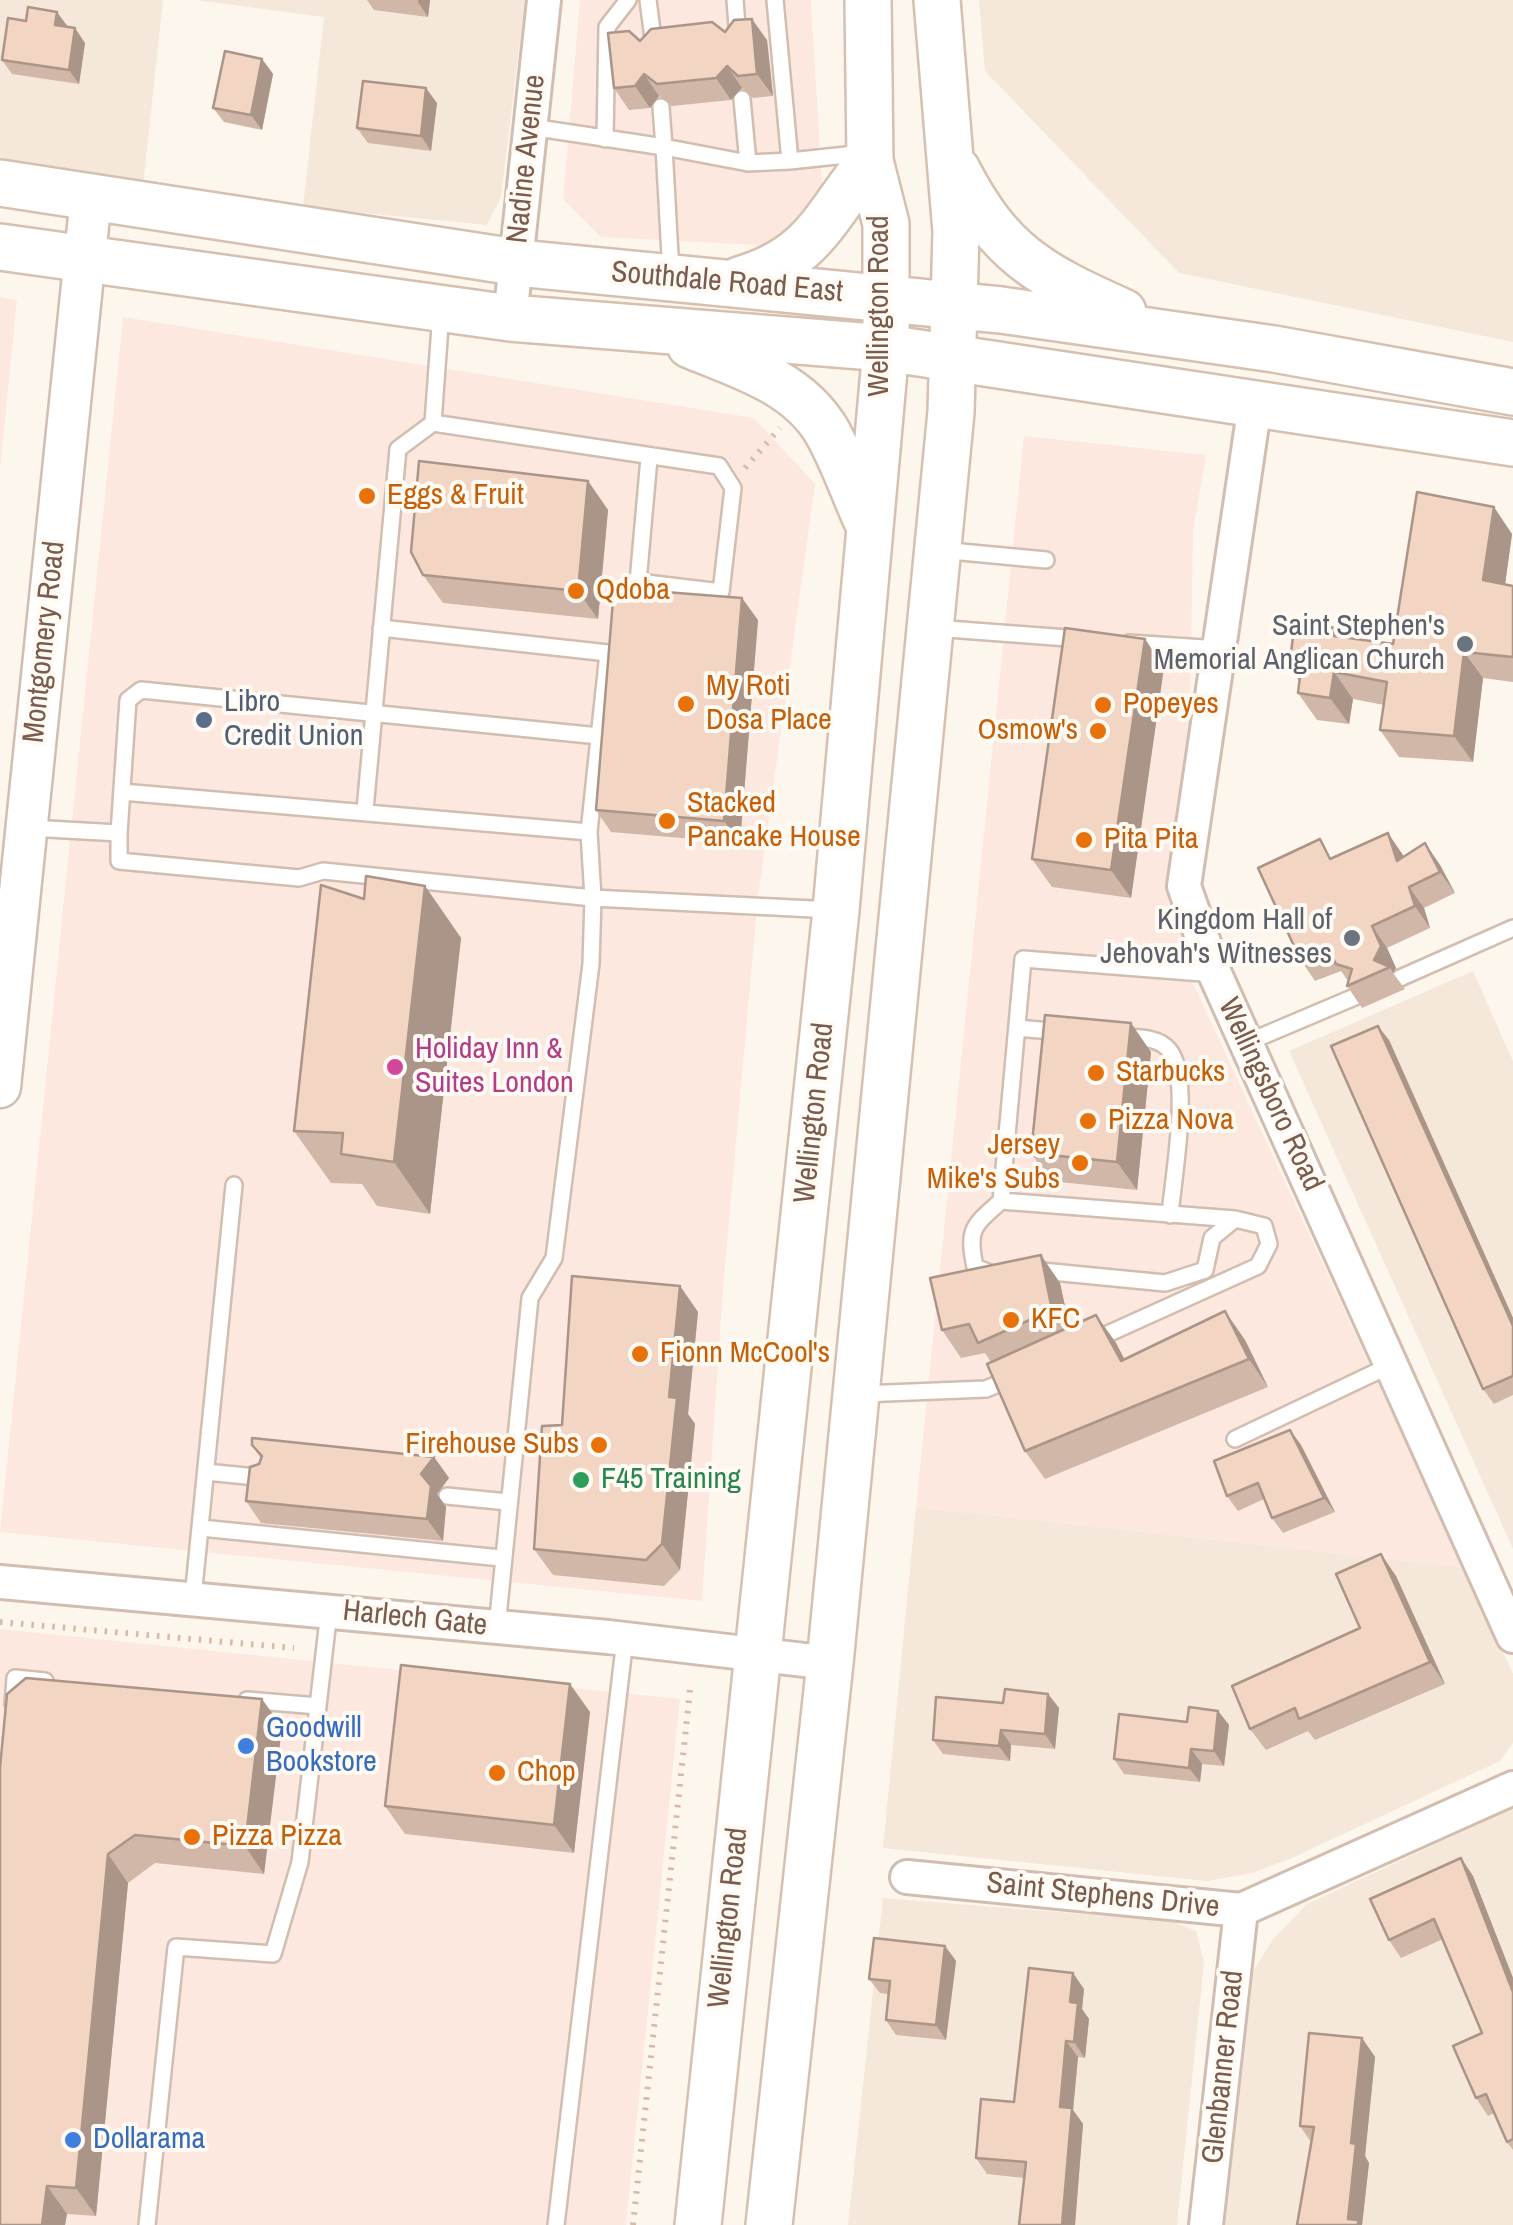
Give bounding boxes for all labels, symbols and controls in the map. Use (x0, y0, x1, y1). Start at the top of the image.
street label: Nadine Avenue (500, 73, 554, 245)
street label: Wellington Road (862, 215, 898, 397)
street label: Southdale Road East (610, 255, 844, 311)
place label: Eggs & Fruit (387, 478, 524, 514)
marker: Eggs & Fruit (356, 485, 378, 507)
street label: Montgomery Road (17, 539, 73, 745)
place label: Qdoba (596, 573, 670, 609)
marker: Qdoba (565, 580, 587, 602)
place label: Saint Stephen's Memorial Anglican Church (1154, 609, 1445, 680)
marker: Saint Stephen's Memorial Anglican Church (1454, 633, 1476, 655)
place label: My Roti Dosa Place (706, 669, 832, 740)
place label: Libro Credit Union (224, 685, 363, 756)
place label: Popeyes (1123, 687, 1219, 723)
marker: My Roti Dosa Place (675, 693, 697, 715)
marker: Popeyes (1092, 694, 1114, 716)
marker: Libro Credit Union (193, 709, 215, 731)
place label: Osmow's (978, 713, 1078, 749)
marker: Osmow's (1087, 720, 1109, 742)
place label: Stacked Pancake House (687, 786, 861, 856)
marker: Stacked Pancake House (656, 810, 678, 832)
place label: Pita Pita (1104, 822, 1198, 858)
marker: Pita Pita (1073, 829, 1095, 851)
place label: Kingdom Hall of Jehovah's Witnesses (1100, 903, 1332, 974)
marker: Kingdom Hall of Jehovah's Witnesses (1341, 927, 1363, 949)
street label: Wellingsboro Road (1210, 993, 1330, 1197)
street label: Wellington Road (788, 1021, 842, 1205)
place label: Holiday Inn & Suites London (415, 1032, 574, 1102)
place label: Starbucks (1116, 1055, 1225, 1091)
marker: Holiday Inn & Suites London (384, 1056, 406, 1078)
marker: Starbucks (1085, 1062, 1107, 1084)
place label: Pizza Nova (1108, 1103, 1234, 1139)
marker: Pizza Nova (1077, 1110, 1099, 1132)
place label: Jersey Mike's Subs (927, 1128, 1060, 1198)
marker: Jersey Mike's Subs (1069, 1152, 1091, 1174)
place label: KFC (1031, 1302, 1080, 1338)
marker: KFC (1000, 1309, 1022, 1331)
place label: Fionn McCool's (660, 1336, 830, 1372)
marker: Fionn McCool's (629, 1343, 651, 1365)
place label: Firehouse Subs (405, 1427, 579, 1463)
marker: Firehouse Subs (588, 1434, 610, 1456)
place label: F45 Training (601, 1462, 741, 1498)
marker: F45 Training (570, 1469, 592, 1491)
street label: Harlech Gate (341, 1594, 489, 1644)
place label: Goodwill Bookstore (266, 1711, 377, 1782)
marker: Goodwill Bookstore (235, 1735, 257, 1757)
place label: Chop (517, 1755, 576, 1791)
marker: Chop (486, 1762, 508, 1784)
place label: Pizza Pizza (212, 1819, 342, 1855)
marker: Pizza Pizza (181, 1826, 203, 1848)
street label: Wellington Road (702, 1826, 756, 2010)
street label: Saint Stephens Drive (985, 1866, 1221, 1926)
street label: Glenbanner Road (1196, 1969, 1252, 2165)
place label: Dollarama (93, 2122, 205, 2158)
marker: Dollarama (62, 2129, 84, 2151)

